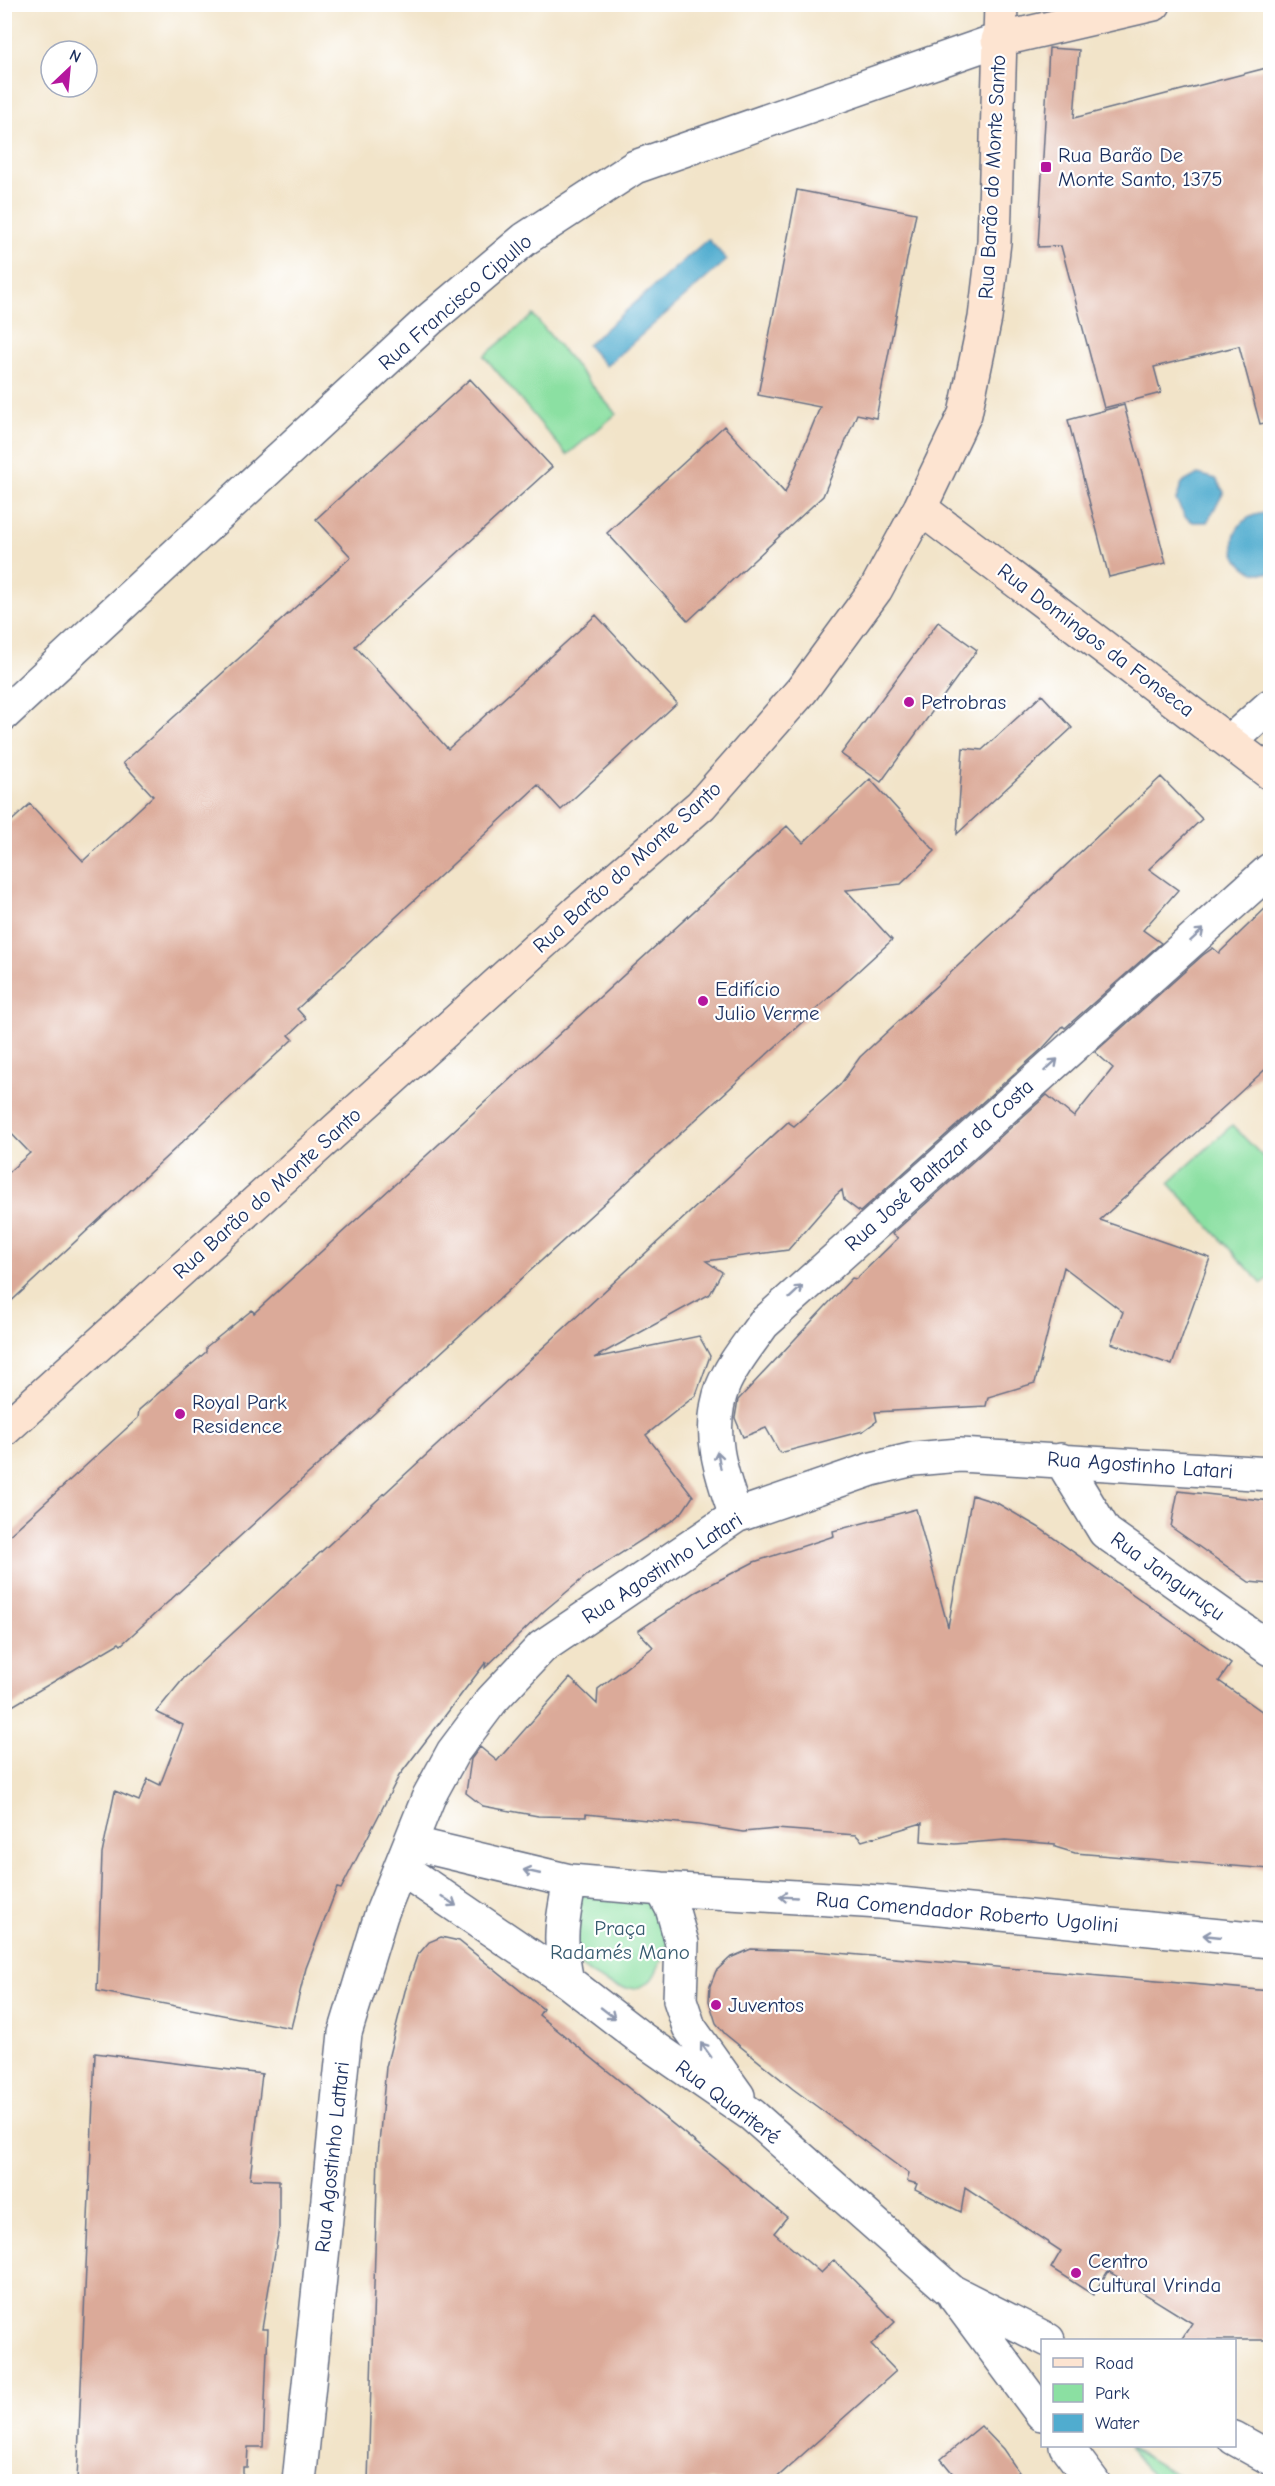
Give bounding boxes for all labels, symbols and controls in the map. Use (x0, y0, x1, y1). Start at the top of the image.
north arrow (39, 39, 99, 99)
text: N (67, 46, 84, 67)
street label: Rua Barão do Monte Santo (974, 54, 1010, 300)
place label: Rua Barão De Monte Santo, 1375 (1058, 143, 1223, 191)
marker: Rua Barão De Monte Santo, 1375 (1039, 160, 1053, 174)
street label: Rua Francisco Cipullo (373, 229, 537, 375)
street label: Rua Domingos da Fonseca (993, 558, 1199, 722)
place label: Petrobras (921, 690, 1006, 714)
marker: Petrobras (902, 695, 916, 709)
street label: Rua Barão do Monte Santo (528, 776, 726, 958)
one-way arrow (1189, 928, 1204, 942)
place label: Edifício Julio Verme (715, 977, 820, 1025)
marker: Edifício Julio Verme (696, 994, 710, 1008)
one-way arrow (1044, 1058, 1059, 1072)
street label: Rua José Baltazar da Costa (840, 1074, 1038, 1256)
street label: Rua Barão do Monte Santo (168, 1102, 366, 1284)
one-way arrow (788, 1286, 803, 1300)
place label: Royal Park Residence (192, 1390, 287, 1438)
marker: Royal Park Residence (173, 1407, 187, 1421)
street label: Rua Agostinho Latari (1046, 1447, 1234, 1483)
one-way arrow (713, 1451, 724, 1470)
street label: Rua Agostinho Latari (577, 1507, 747, 1629)
street label: Rua Janguruçu (1106, 1527, 1230, 1625)
one-way arrow (523, 1865, 542, 1877)
street label: Rua Comendador Roberto Ugolini (815, 1887, 1119, 1937)
one-way arrow (779, 1891, 799, 1902)
one-way arrow (440, 1895, 457, 1907)
park label: Praça Radamés Mano (550, 1916, 690, 1964)
one-way arrow (1203, 1930, 1223, 1941)
place label: Juventos (728, 1993, 804, 2017)
marker: Juventos (709, 1998, 723, 2012)
one-way arrow (600, 2006, 616, 2019)
one-way arrow (699, 2043, 712, 2059)
street label: Rua Quariteré (671, 2055, 785, 2149)
street label: Rua Agostinho Lattari (310, 2060, 354, 2254)
place label: Centro Cultural Vrinda (1088, 2249, 1221, 2297)
marker: Centro Cultural Vrinda (1069, 2266, 1083, 2280)
legend (1041, 2339, 1236, 2447)
text: Road (1095, 2353, 1134, 2374)
text: Park (1095, 2383, 1130, 2404)
text: Water (1095, 2413, 1140, 2434)

